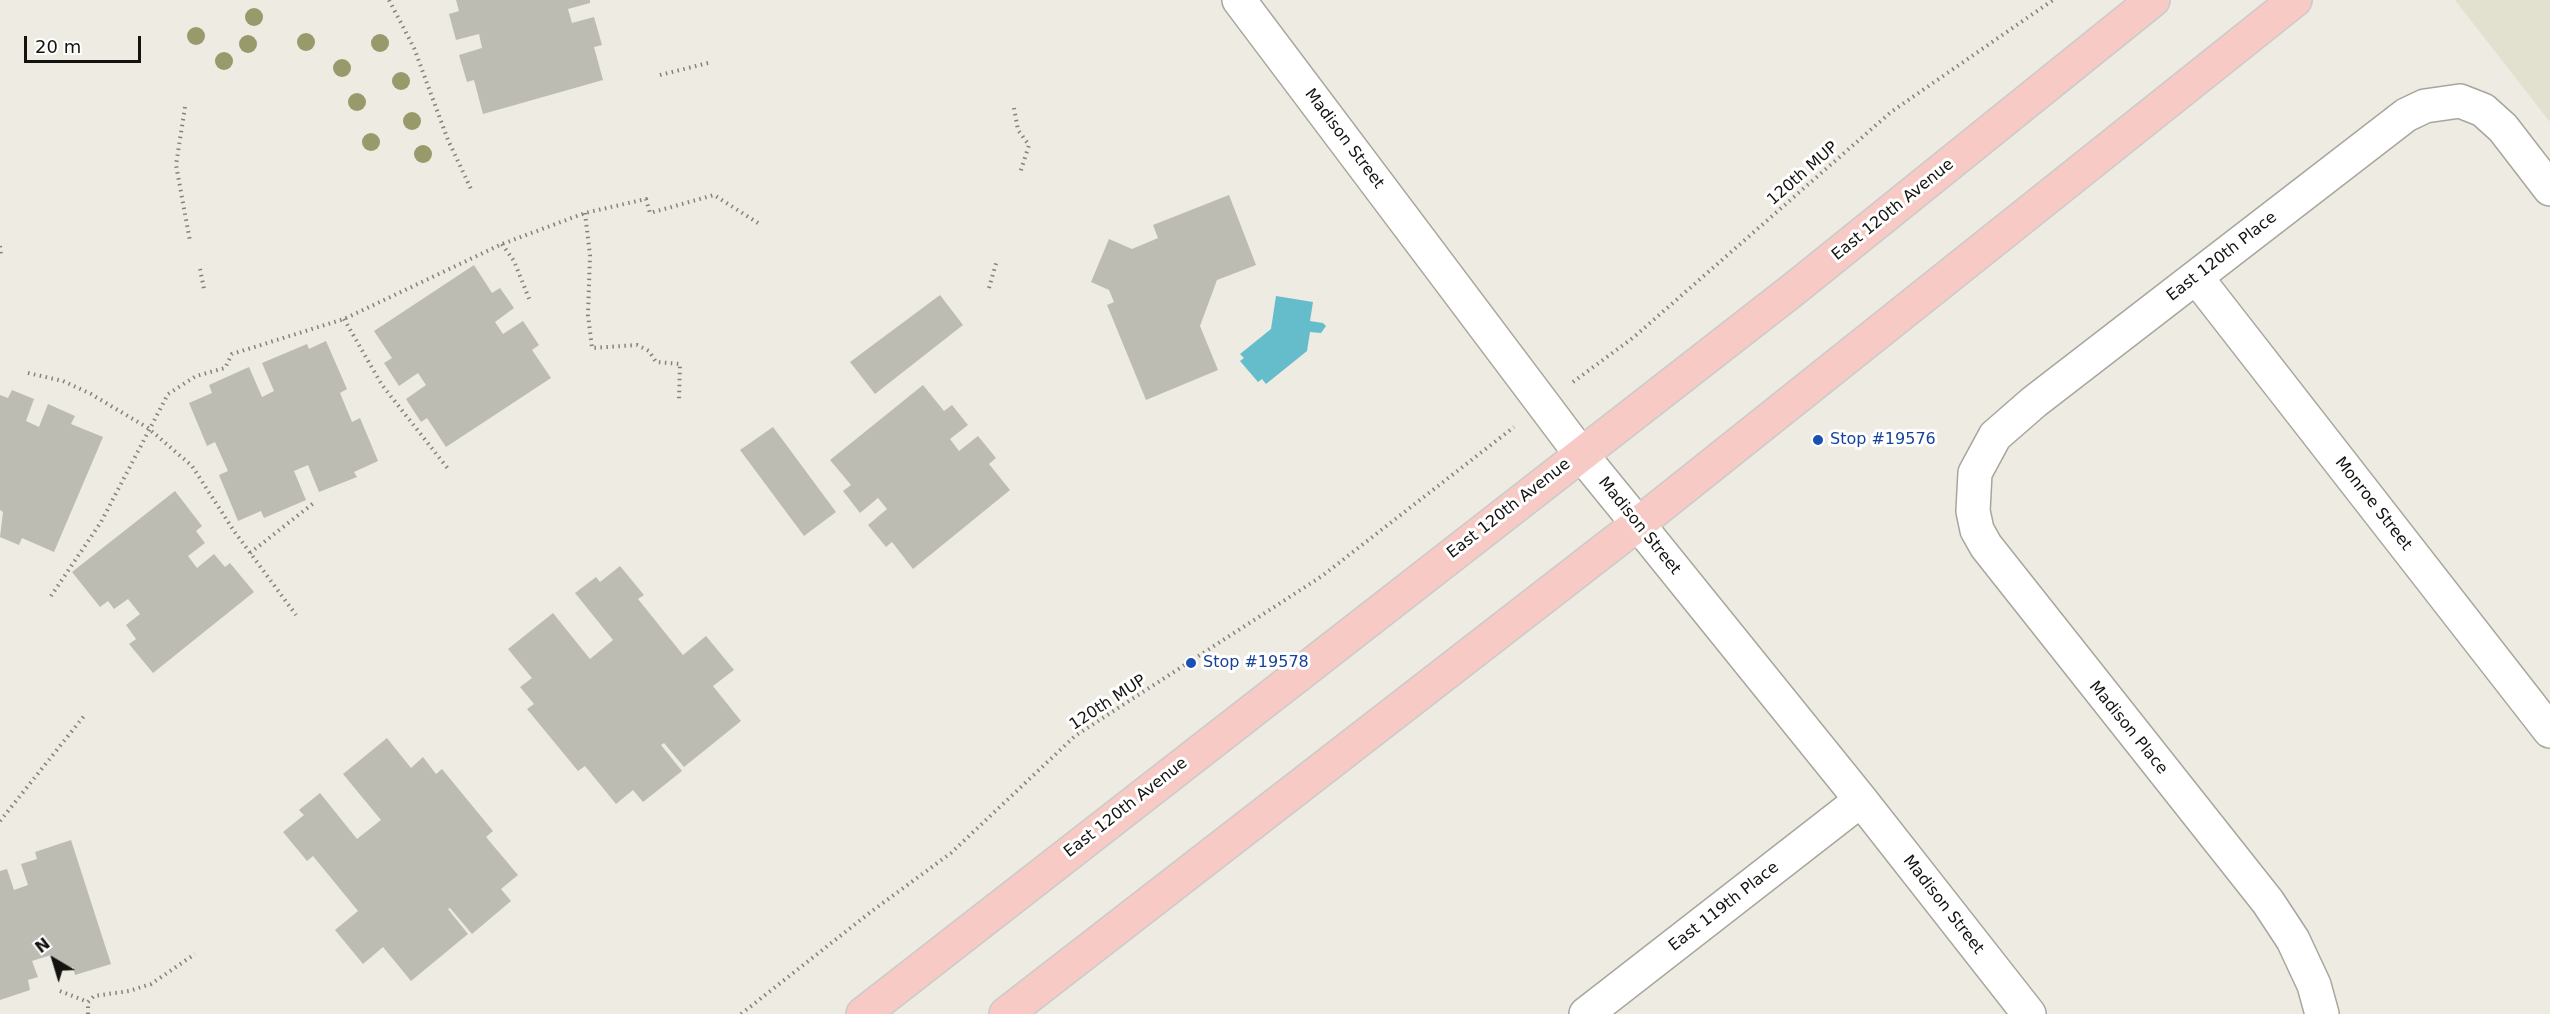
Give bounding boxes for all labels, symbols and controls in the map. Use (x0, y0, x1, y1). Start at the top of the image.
scale bar (27, 24, 144, 62)
text: 20 m (35, 36, 81, 57)
street label: Madison Street (1300, 85, 1388, 193)
street label: 120th MUP (1764, 138, 1842, 210)
street label: East 120th Avenue (1828, 155, 1958, 265)
street label: East 120th Place (2163, 208, 2281, 306)
place label: Stop #19576 (1830, 430, 1936, 450)
marker: Stop #19576 (1811, 433, 1825, 447)
street label: Monroe Street (2331, 453, 2415, 555)
street label: East 120th Avenue (1444, 455, 1574, 563)
street label: Madison Street (1594, 473, 1684, 579)
place label: Stop #19578 (1203, 653, 1309, 673)
marker: Stop #19578 (1184, 656, 1198, 670)
street label: 120th MUP (1066, 671, 1150, 735)
street label: Madison Place (2085, 678, 2171, 778)
street label: East 120th Avenue (1061, 754, 1191, 862)
street label: Madison Street (1898, 852, 1988, 958)
street label: East 119th Place (1665, 858, 1783, 956)
north arrow (24, 930, 84, 990)
text: N (31, 934, 54, 957)

